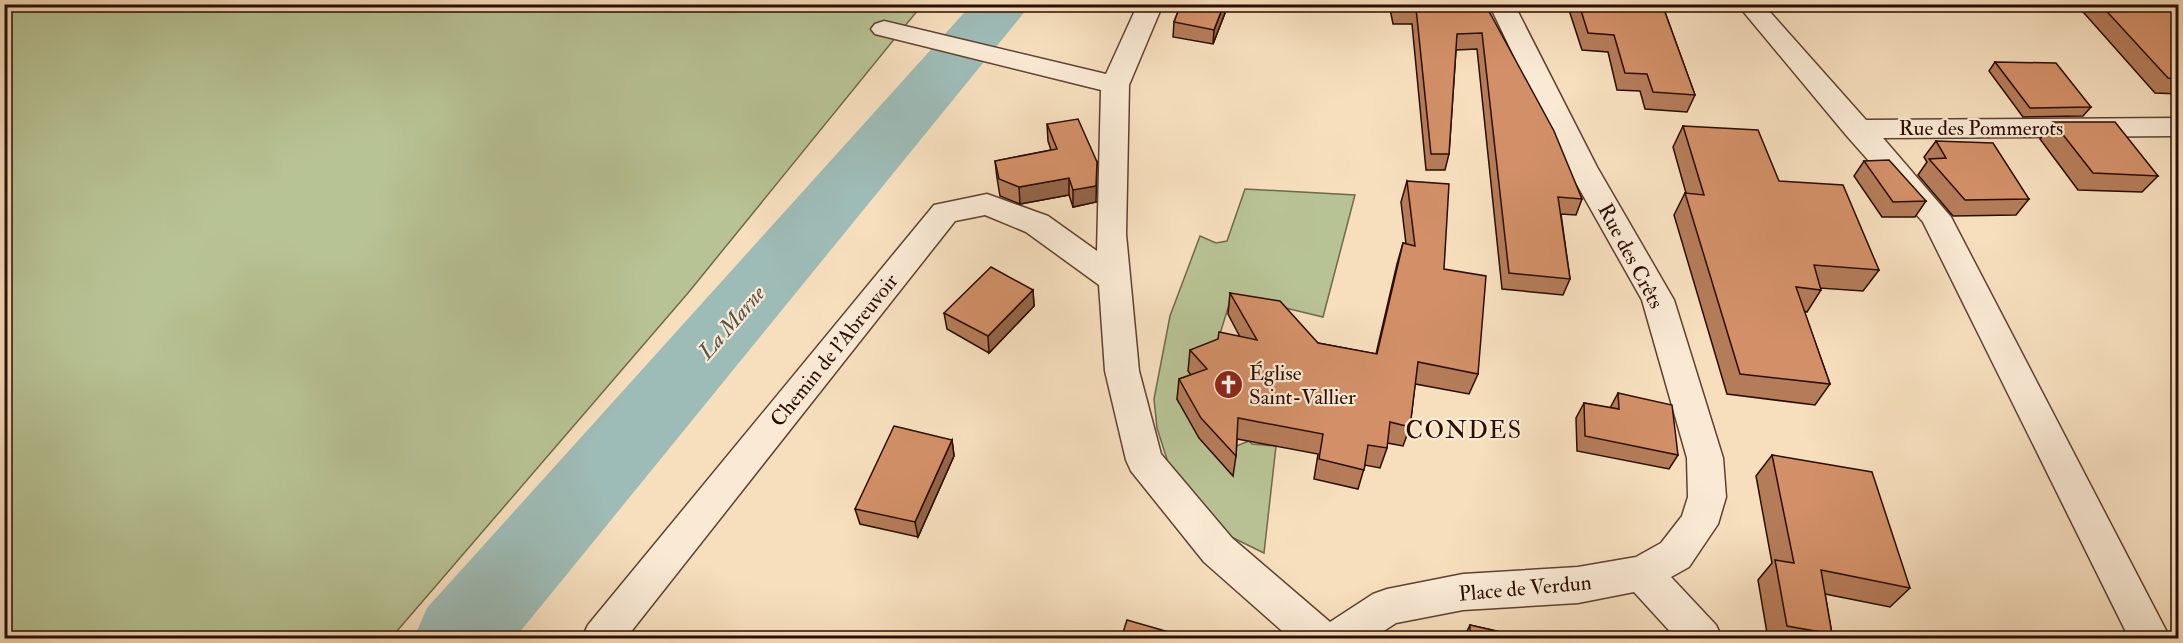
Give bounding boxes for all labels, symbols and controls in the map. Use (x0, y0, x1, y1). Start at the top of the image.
street label: Rue des Pommerots (1899, 115, 2063, 142)
street label: Rue des Crêts (1592, 199, 1670, 313)
street label: Chemin de l'Abreuvoir (764, 268, 904, 432)
water label: La Marne (692, 280, 772, 366)
place label: Église Saint-Vallier (1249, 360, 1356, 411)
church icon: Église Saint-Vallier (1212, 369, 1244, 401)
district label: CONDES (1405, 415, 1523, 446)
street label: Place de Verdun (1458, 569, 1593, 608)

